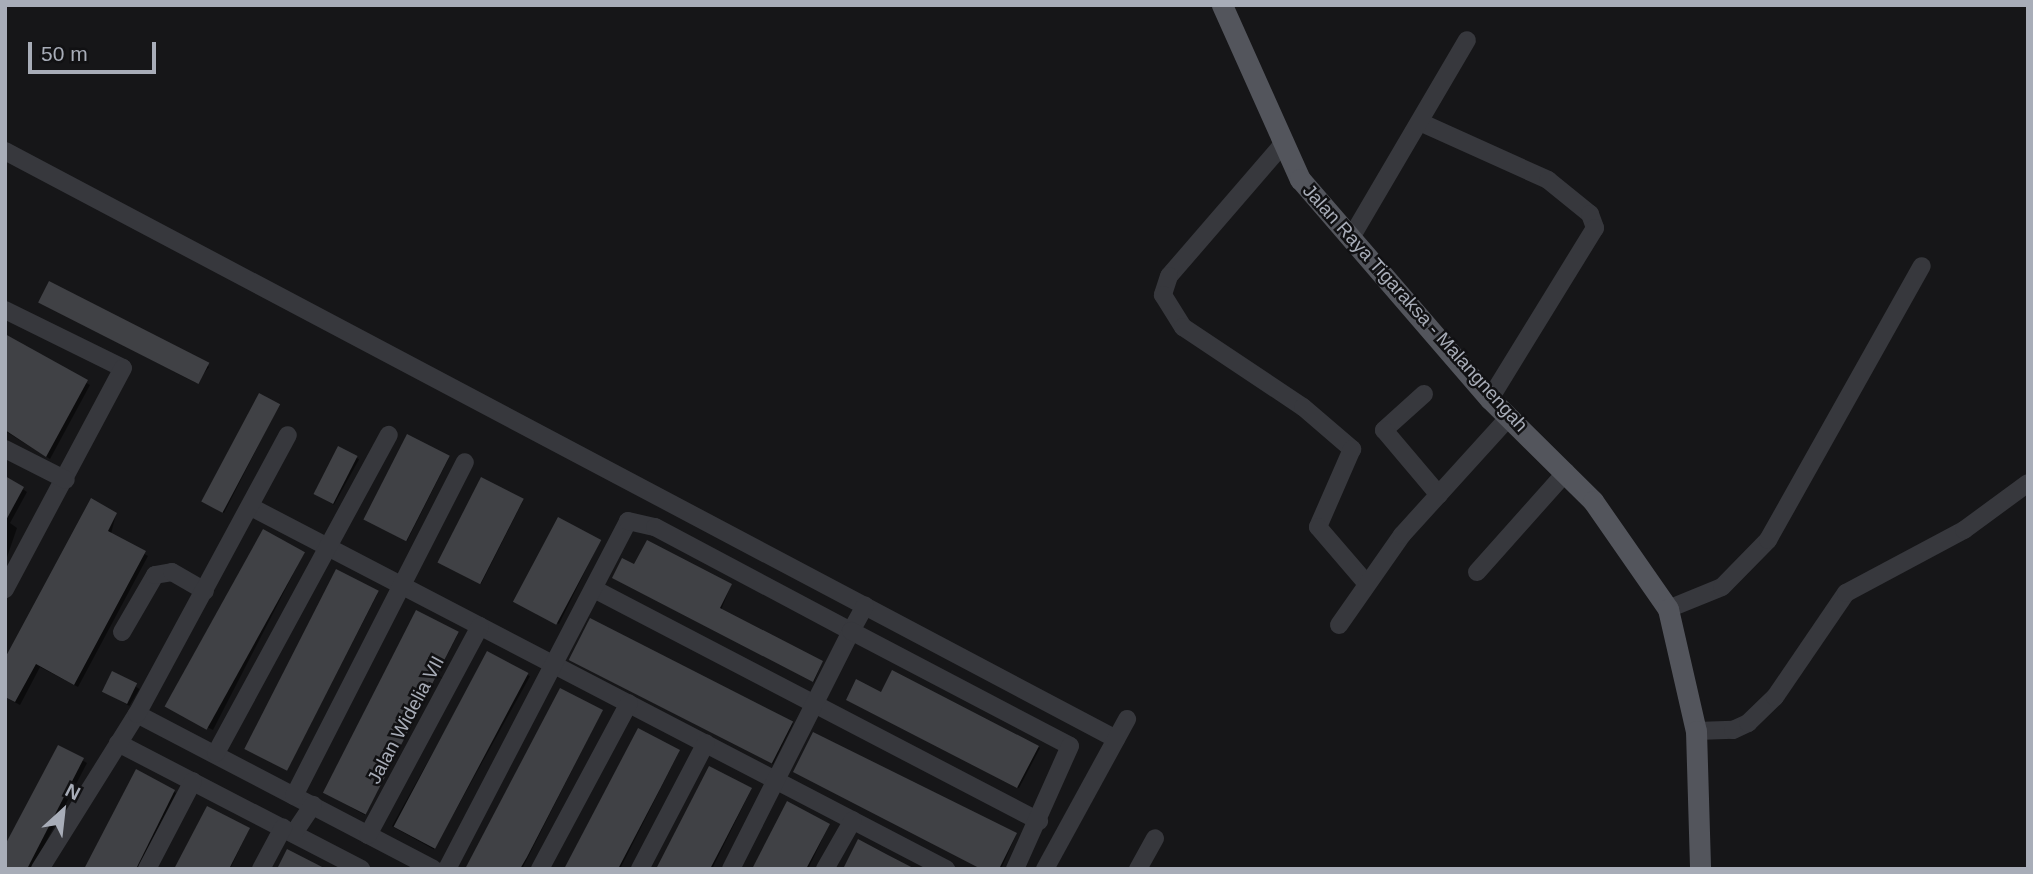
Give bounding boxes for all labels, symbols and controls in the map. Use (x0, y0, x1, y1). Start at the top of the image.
scale bar (32, 28, 159, 72)
text: 50 m (41, 42, 88, 65)
street label: Jalan Raya Tigaraksa - Malangnengah (1298, 179, 1532, 437)
street label: Jalan Widelia VII (363, 652, 449, 788)
north arrow (28, 776, 98, 846)
text: N (62, 779, 84, 804)

